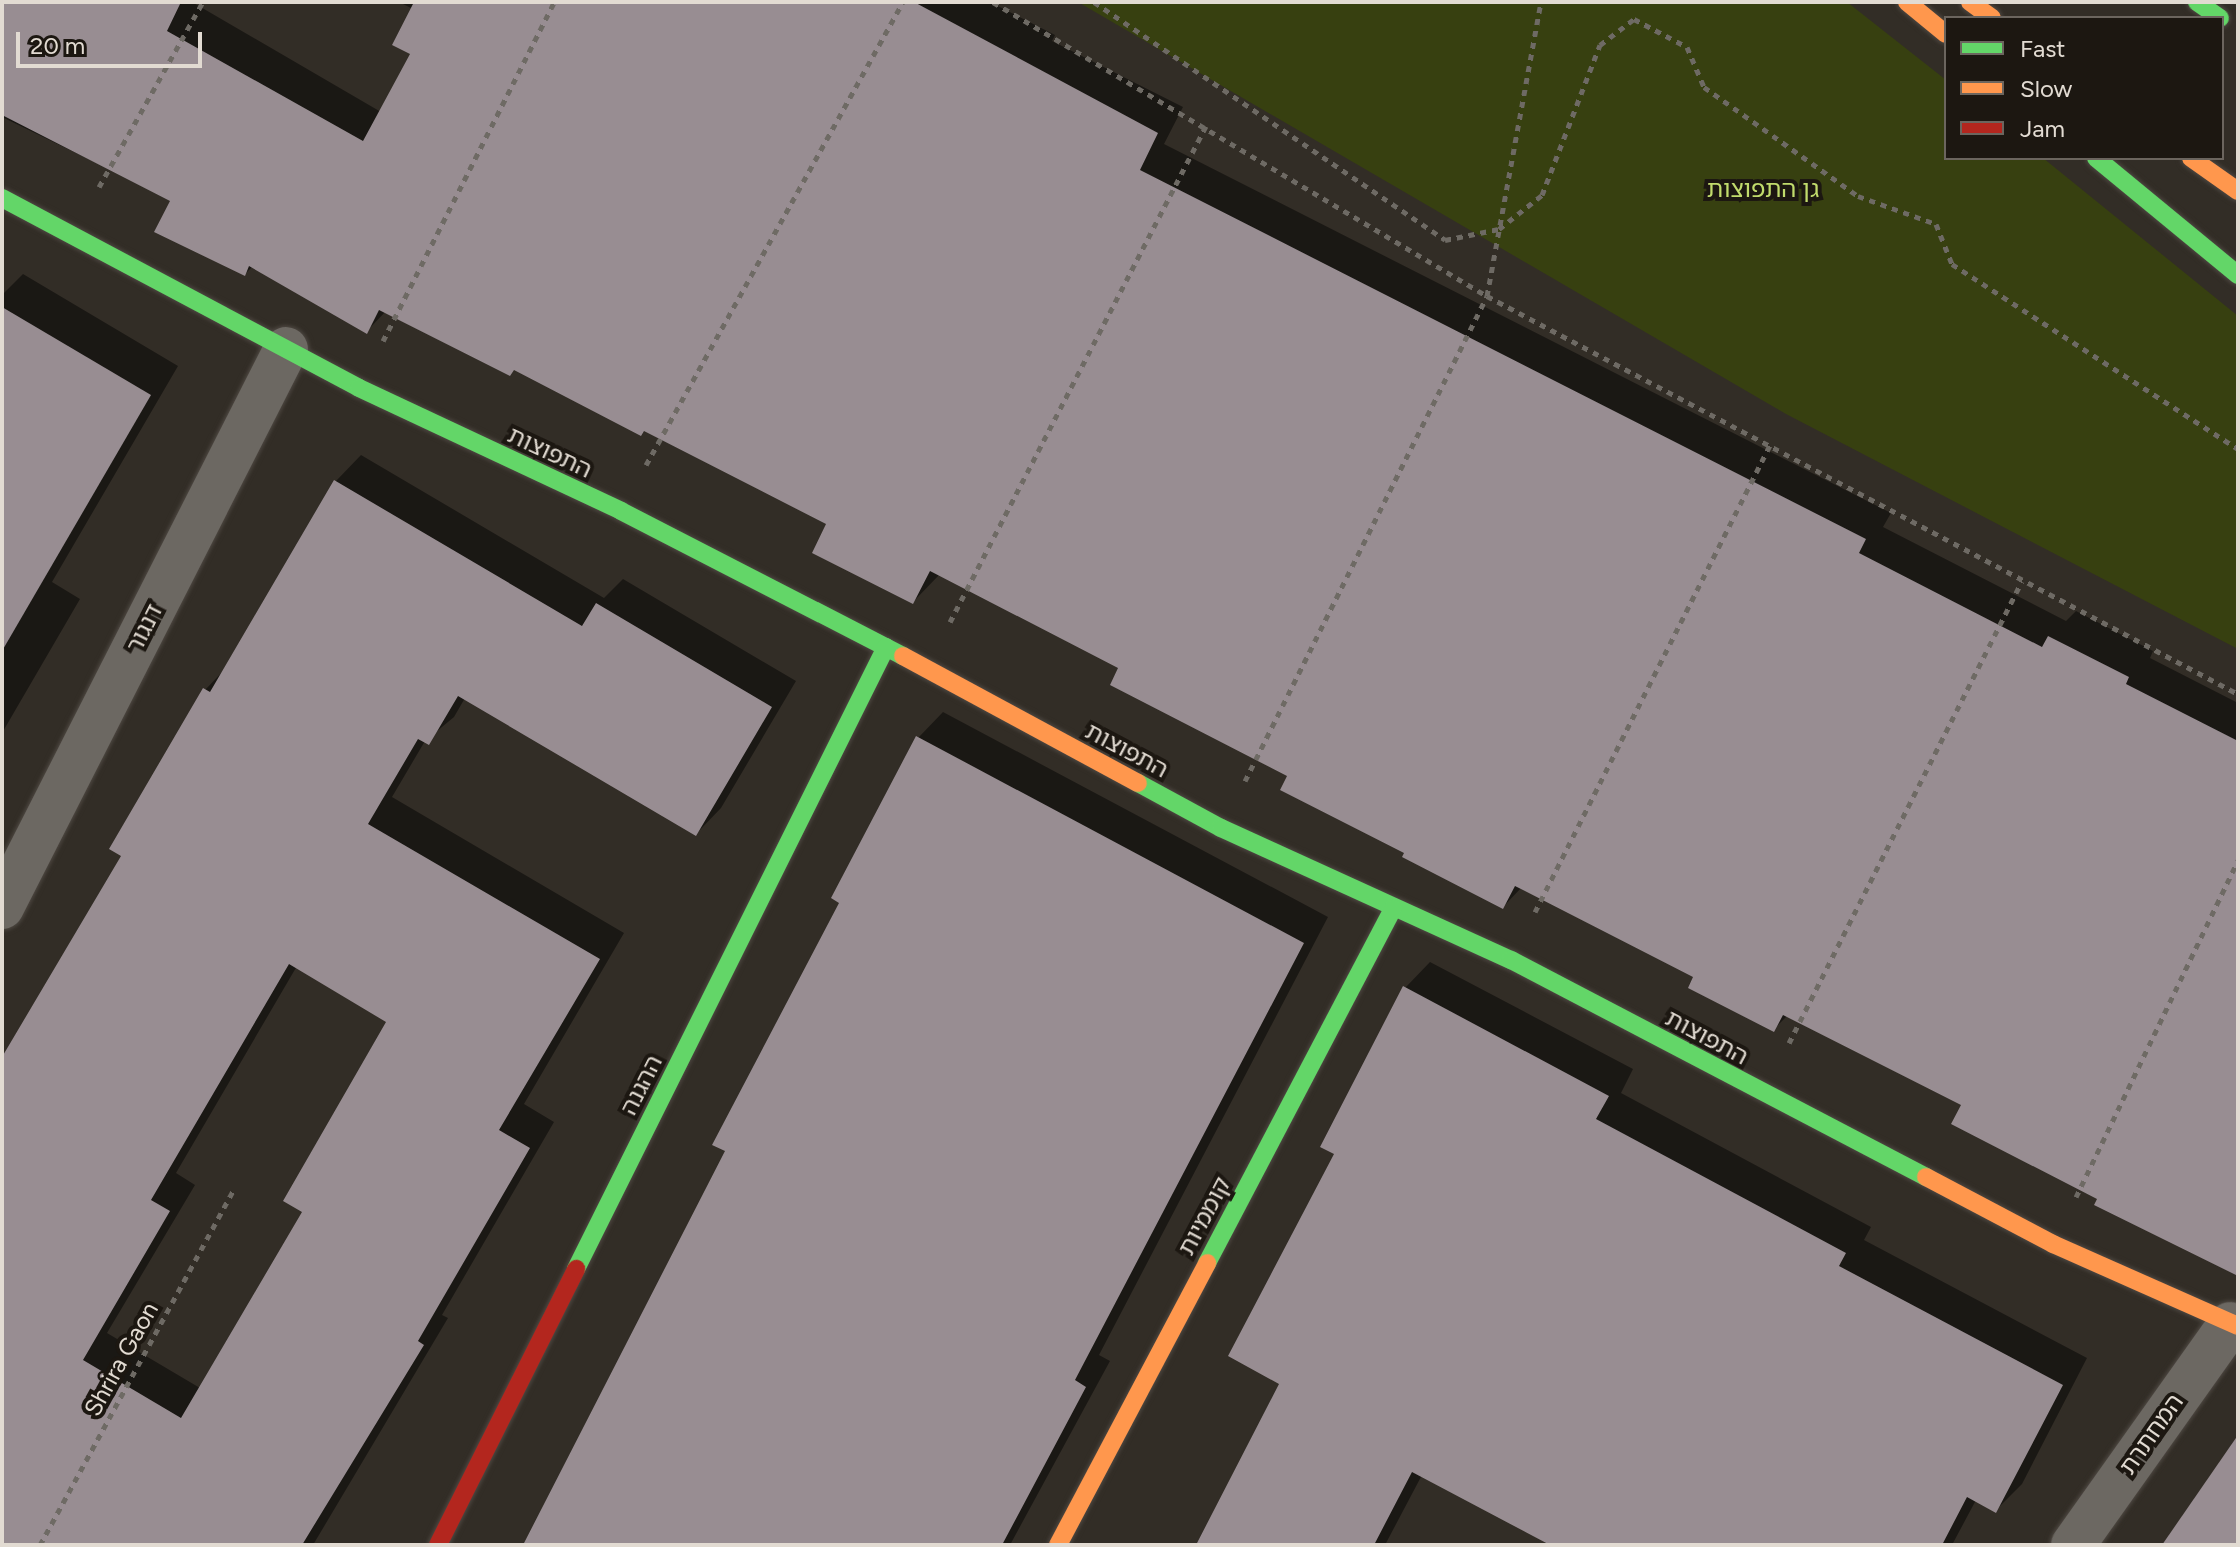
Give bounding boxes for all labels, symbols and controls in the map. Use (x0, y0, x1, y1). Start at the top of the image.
scale bar (20, 16, 206, 66)
legend (1944, 16, 2224, 160)
text: 20 m (30, 31, 85, 60)
text: Fast (2020, 34, 2065, 63)
text: Slow (2020, 74, 2072, 103)
text: Jam (2020, 114, 2065, 143)
park label: גן התפוצות (1707, 175, 1819, 203)
street label: התפוצות (503, 420, 597, 484)
street label: דנגור (120, 599, 168, 657)
street label: התפוצות (1081, 716, 1173, 784)
street label: התפוצות (1661, 1003, 1753, 1071)
street label: ההגנה (614, 1050, 668, 1120)
street label: קוממיות (1172, 1172, 1236, 1260)
street label: Shrira Gaon (78, 1297, 164, 1421)
street label: המחתרת (2113, 1388, 2189, 1480)

